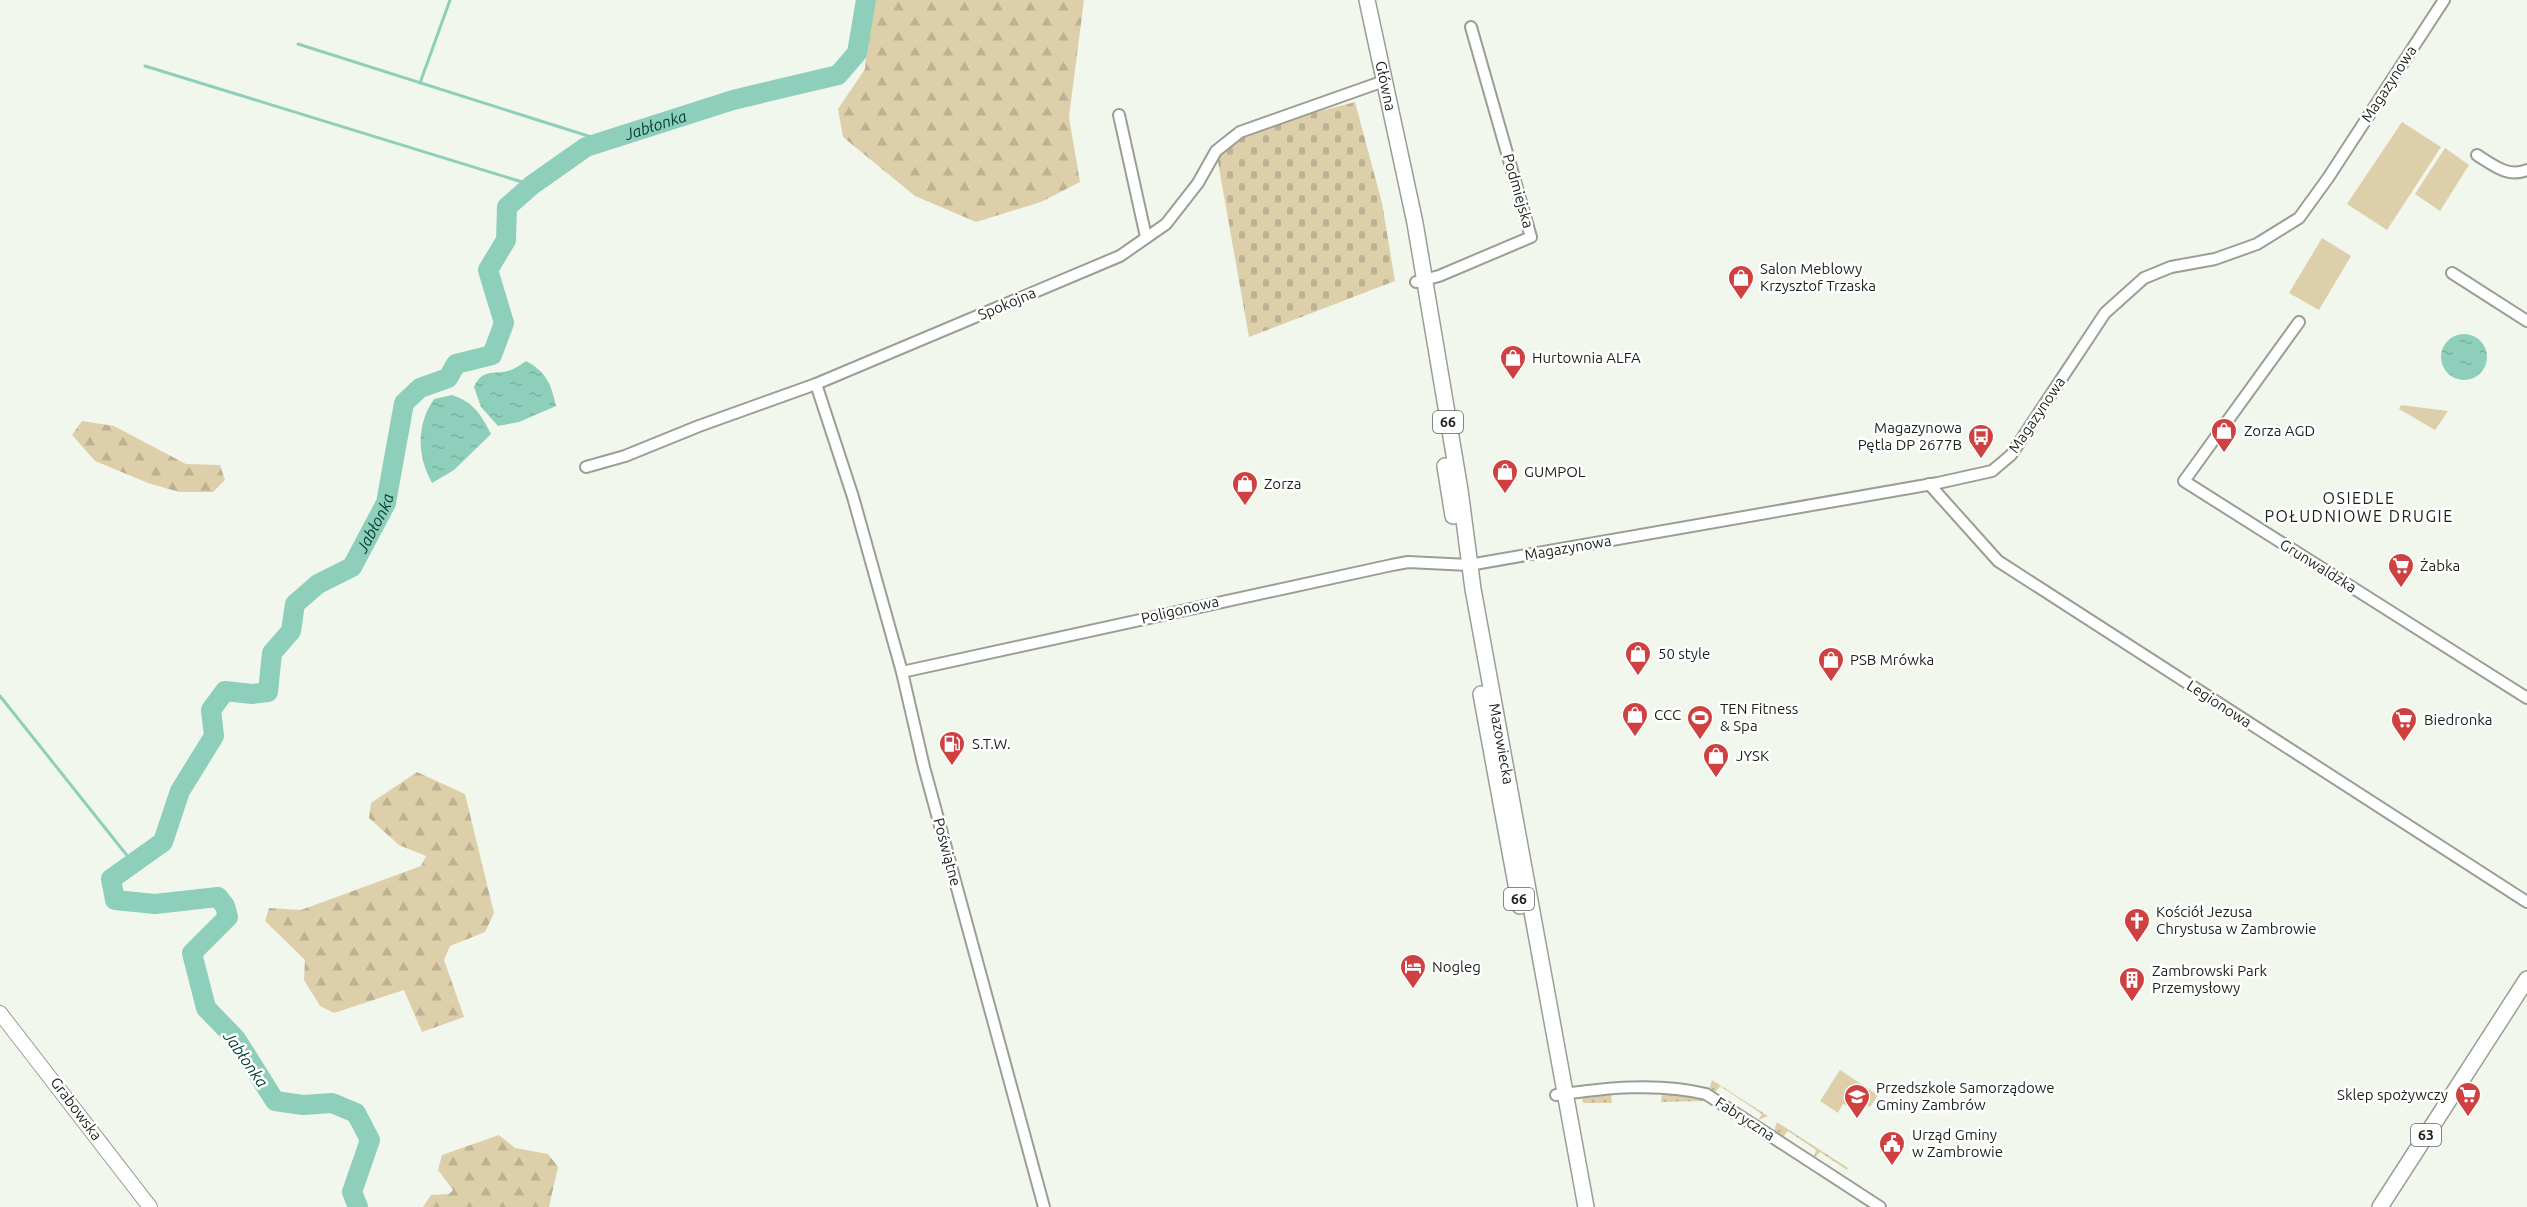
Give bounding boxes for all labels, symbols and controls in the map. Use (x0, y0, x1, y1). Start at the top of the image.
street label: Magazynowa (2358, 42, 2420, 125)
street label: Główna (1372, 59, 1400, 112)
water label: Jabłonka (622, 106, 689, 143)
street label: Podmiejska (1500, 152, 1537, 230)
place label: Salon Meblowy Krzysztof Trzaska (1760, 260, 1876, 294)
shop icon: Salon Meblowy Krzysztof Trzaska (1726, 263, 1756, 301)
street label: Spokojna (975, 284, 1038, 323)
shop icon: Hurtownia ALFA (1498, 343, 1528, 381)
place label: Hurtownia ALFA (1532, 349, 1641, 366)
street label: Magazynowa (2005, 374, 2068, 456)
road number: 66 (1433, 411, 1463, 433)
shop icon: Zorza AGD (2209, 416, 2239, 454)
place label: Magazynowa Pętla DP 2677B (1858, 419, 1962, 453)
bus stop icon: Magazynowa Pętla DP 2677B (1966, 422, 1996, 460)
place label: Zorza AGD (2244, 422, 2315, 439)
shop icon: GUMPOL (1490, 457, 1520, 495)
place label: GUMPOL (1524, 463, 1586, 480)
shop icon: Zorza (1230, 469, 1260, 507)
place label: Zorza (1264, 475, 1301, 492)
district label: OSIEDLE POŁUDNIOWE DRUGIE (2264, 489, 2454, 525)
water label: Jabłonka (352, 492, 397, 556)
street label: Magazynowa (1523, 532, 1613, 564)
street label: Grunwaldzka (2277, 535, 2360, 596)
supermarket icon: Żabka (2386, 551, 2416, 589)
place label: Żabka (2420, 557, 2460, 574)
street label: Poligonowa (1139, 592, 1220, 627)
shop icon: 50 style (1623, 639, 1653, 677)
place label: 50 style (1658, 645, 1710, 662)
shop icon: PSB Mrówka (1816, 645, 1846, 683)
place label: PSB Mrówka (1850, 651, 1934, 668)
street label: Legionowa (2184, 676, 2255, 731)
shop icon: CCC (1620, 700, 1650, 738)
place label: TEN Fitness & Spa (1720, 700, 1798, 734)
street label: Mazowiecka (1486, 702, 1518, 786)
sports icon: TEN Fitness & Spa (1685, 703, 1715, 741)
supermarket icon: Biedronka (2389, 705, 2419, 743)
place label: CCC (1654, 706, 1681, 723)
place label: Biedronka (2424, 711, 2493, 728)
fuel station icon: S.T.W. (937, 729, 967, 767)
place label: S.T.W. (972, 735, 1011, 752)
shop icon: JYSK (1701, 741, 1731, 779)
place label: JYSK (1736, 747, 1769, 764)
street label: Poświątne (930, 816, 965, 888)
road number: 66 (1504, 888, 1534, 910)
place label: Kościół Jezusa Chrystusa w Zambrowie (2156, 903, 2317, 937)
church icon: Kościół Jezusa Chrystusa w Zambrowie (2122, 906, 2152, 944)
hotel icon: Nogleg (1398, 952, 1428, 990)
place label: Nogleg (1432, 958, 1481, 975)
place label: Zambrowski Park Przemysłowy (2152, 962, 2267, 996)
building icon: Zambrowski Park Przemysłowy (2117, 965, 2147, 1003)
water label: Jabłonka (220, 1027, 272, 1091)
street label: Grabowska (47, 1074, 106, 1143)
place label: Przedszkole Samorządowe Gminy Zambrów (1876, 1079, 2055, 1113)
supermarket icon: Sklep spożywczy (2453, 1080, 2483, 1118)
school or university icon: Przedszkole Samorządowe Gminy Zambrów (1842, 1082, 1872, 1120)
place label: Sklep spożywczy (2337, 1086, 2448, 1103)
street label: Fabryczna (1712, 1093, 1778, 1144)
road number: 63 (2411, 1124, 2441, 1146)
place label: Urząd Gminy w Zambrowie (1912, 1126, 2003, 1160)
public building icon: Urząd Gminy w Zambrowie (1877, 1129, 1907, 1167)

